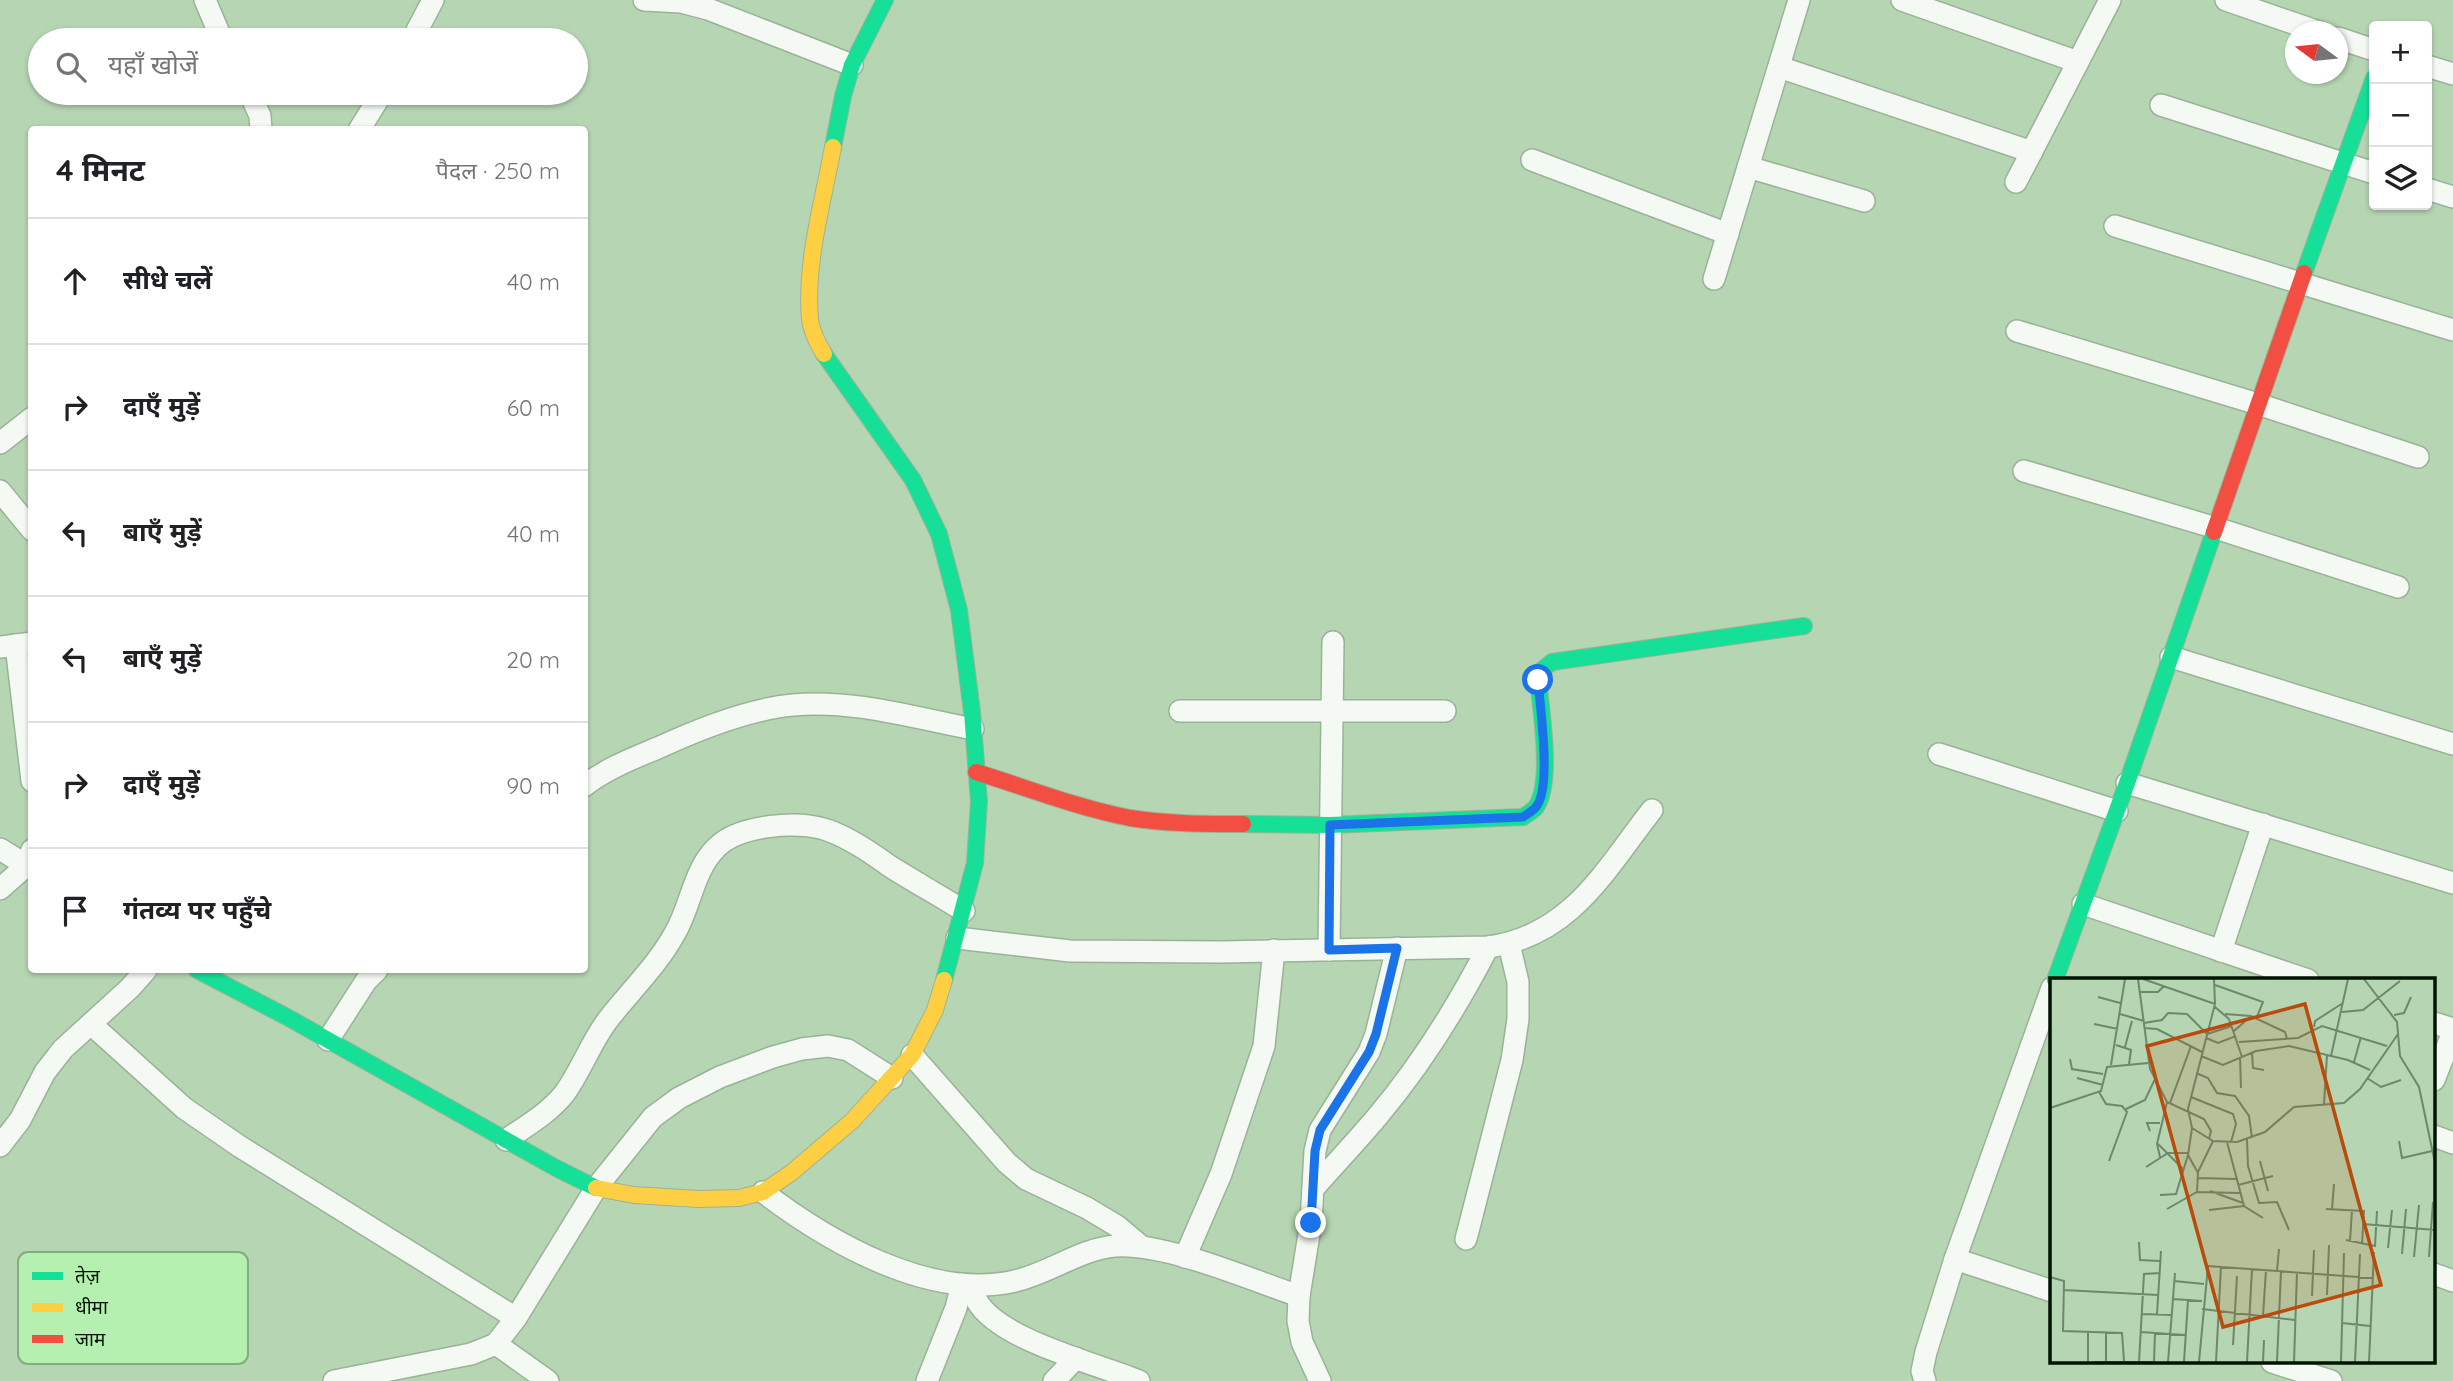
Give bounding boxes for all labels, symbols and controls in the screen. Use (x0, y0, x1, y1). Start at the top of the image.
north arrow (2285, 21, 2348, 84)
map controls (2369, 21, 2432, 210)
button: + (2369, 21, 2432, 84)
search box (28, 28, 588, 105)
icon: search (52, 48, 90, 86)
text: यहाँ खोजें (108, 48, 198, 81)
button: − (2369, 84, 2432, 147)
button: layers (2369, 147, 2432, 210)
text: 4 मिनट (56, 151, 145, 189)
text: पैदल · 250 m (436, 156, 560, 185)
icon: ahead (56, 262, 94, 300)
text: सीधे चलें (123, 263, 212, 296)
text: 40 m (507, 267, 560, 296)
icon: right (56, 388, 94, 426)
text: दाएँ मुड़ें (123, 389, 200, 422)
text: 60 m (507, 393, 560, 422)
icon: left (56, 514, 94, 552)
text: बाएँ मुड़ें (123, 515, 202, 548)
text: 40 m (507, 519, 560, 548)
icon: left (56, 640, 94, 678)
text: बाएँ मुड़ें (123, 641, 202, 674)
text: 20 m (506, 645, 560, 674)
route start (1522, 664, 1553, 695)
icon: right (56, 766, 94, 804)
text: दाएँ मुड़ें (123, 767, 200, 800)
text: 90 m (506, 771, 560, 800)
icon: arrive (56, 892, 94, 930)
text: गंतव्य पर पहुँचे (123, 893, 271, 926)
inset map (2050, 978, 2436, 1364)
route end (1295, 1207, 1326, 1238)
legend (18, 1252, 248, 1364)
text: तेज़ (75, 1264, 101, 1288)
text: धीमा (75, 1295, 109, 1319)
text: जाम (75, 1327, 106, 1351)

